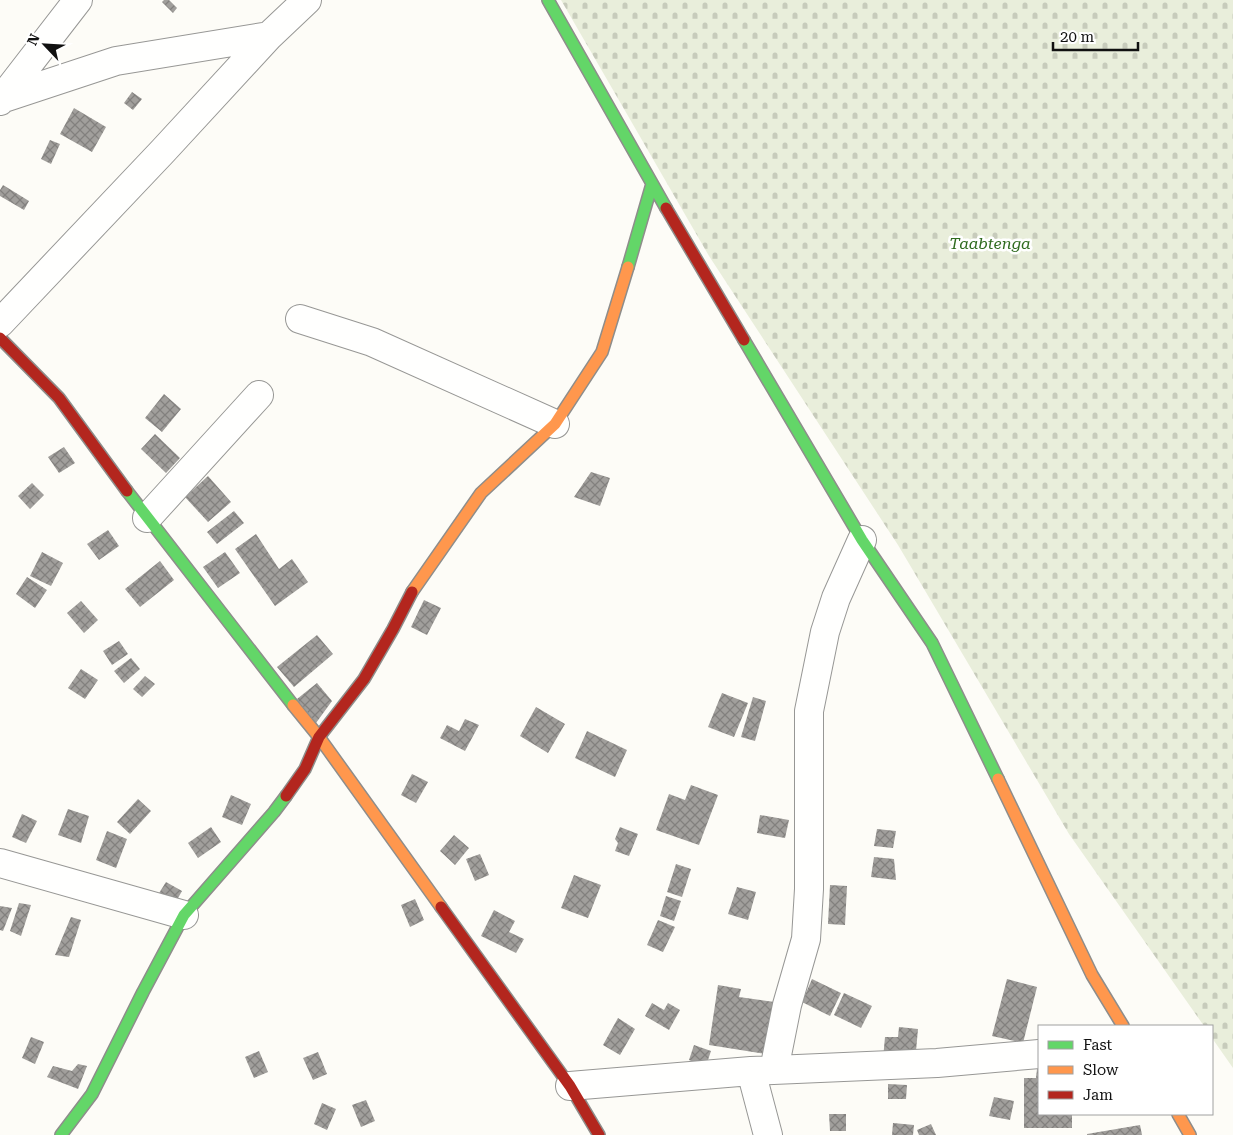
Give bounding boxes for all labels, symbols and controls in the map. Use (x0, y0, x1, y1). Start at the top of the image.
north arrow (20, 20, 70, 70)
scale bar (1053, 20, 1138, 52)
text: 20 m (1060, 28, 1095, 46)
text: N (24, 31, 43, 48)
park label: Taabtenga (949, 234, 1031, 253)
legend (1038, 1025, 1213, 1115)
text: Fast (1083, 1036, 1113, 1054)
text: Slow (1083, 1061, 1119, 1079)
text: Jam (1083, 1086, 1113, 1104)

